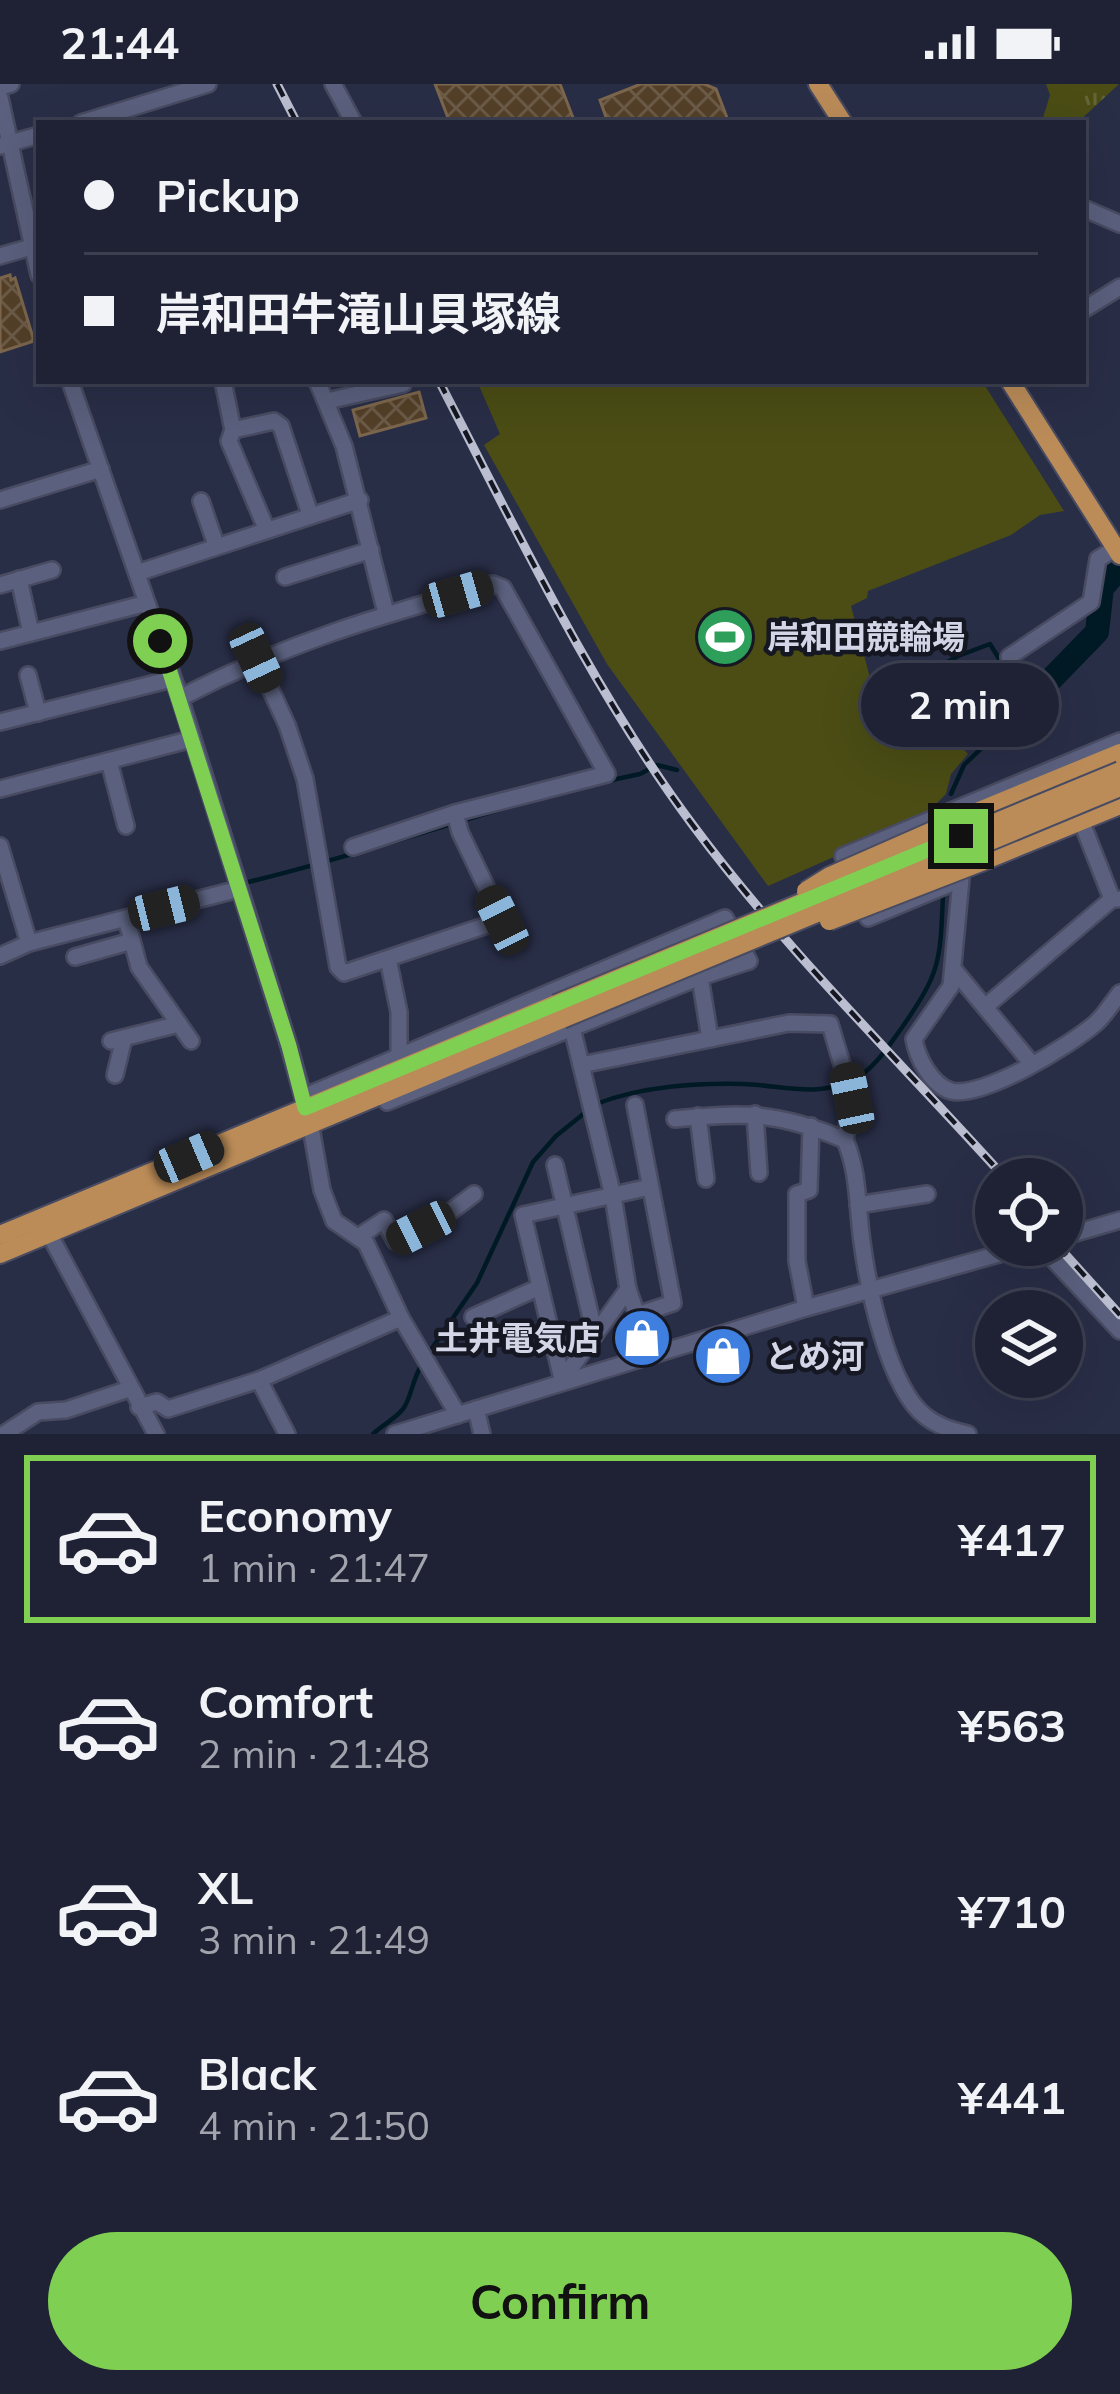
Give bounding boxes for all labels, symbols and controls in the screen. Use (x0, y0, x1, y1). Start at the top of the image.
text: 21:44 (60, 14, 179, 70)
text: Pickup (156, 167, 300, 223)
text: 岸和田牛滝山貝塚線 (156, 285, 561, 341)
car (418, 567, 498, 621)
sports icon: 岸和田競輪場 (694, 606, 756, 668)
route start (133, 614, 187, 668)
place label: 岸和田競輪場 (767, 616, 965, 657)
car (224, 618, 288, 698)
callout: 2 min (862, 662, 1060, 746)
text: 2 min (909, 680, 1011, 729)
route end (934, 809, 988, 863)
car (470, 880, 534, 960)
car (125, 882, 203, 934)
car (827, 1059, 877, 1137)
car (149, 1126, 229, 1188)
map controls (975, 1158, 1083, 1398)
button: locate (975, 1158, 1083, 1266)
car (381, 1196, 461, 1260)
button: layers (975, 1290, 1083, 1398)
shop icon: 土井電気店 (611, 1307, 673, 1369)
place label: 土井電気店 (435, 1317, 600, 1358)
shop icon: とめ河 (692, 1325, 754, 1387)
place label: とめ河 (765, 1335, 864, 1376)
icon: car (54, 1485, 162, 1593)
text: Economy (198, 1487, 392, 1543)
text: ¥417 (958, 1511, 1066, 1567)
text: 1 min · 21:47 (198, 1543, 430, 1592)
icon: car (54, 1671, 162, 1779)
text: Comfort (198, 1673, 373, 1729)
text: ¥563 (958, 1697, 1066, 1753)
text: 2 min · 21:48 (198, 1729, 430, 1778)
icon: car (54, 1857, 162, 1965)
text: XL (198, 1859, 253, 1915)
text: ¥710 (958, 1883, 1066, 1939)
text: 3 min · 21:49 (198, 1915, 430, 1964)
icon: car (54, 2043, 162, 2151)
text: Black (198, 2045, 316, 2101)
text: ¥441 (958, 2069, 1066, 2125)
text: 4 min · 21:50 (198, 2101, 430, 2150)
button: Confirm (48, 2232, 1072, 2370)

